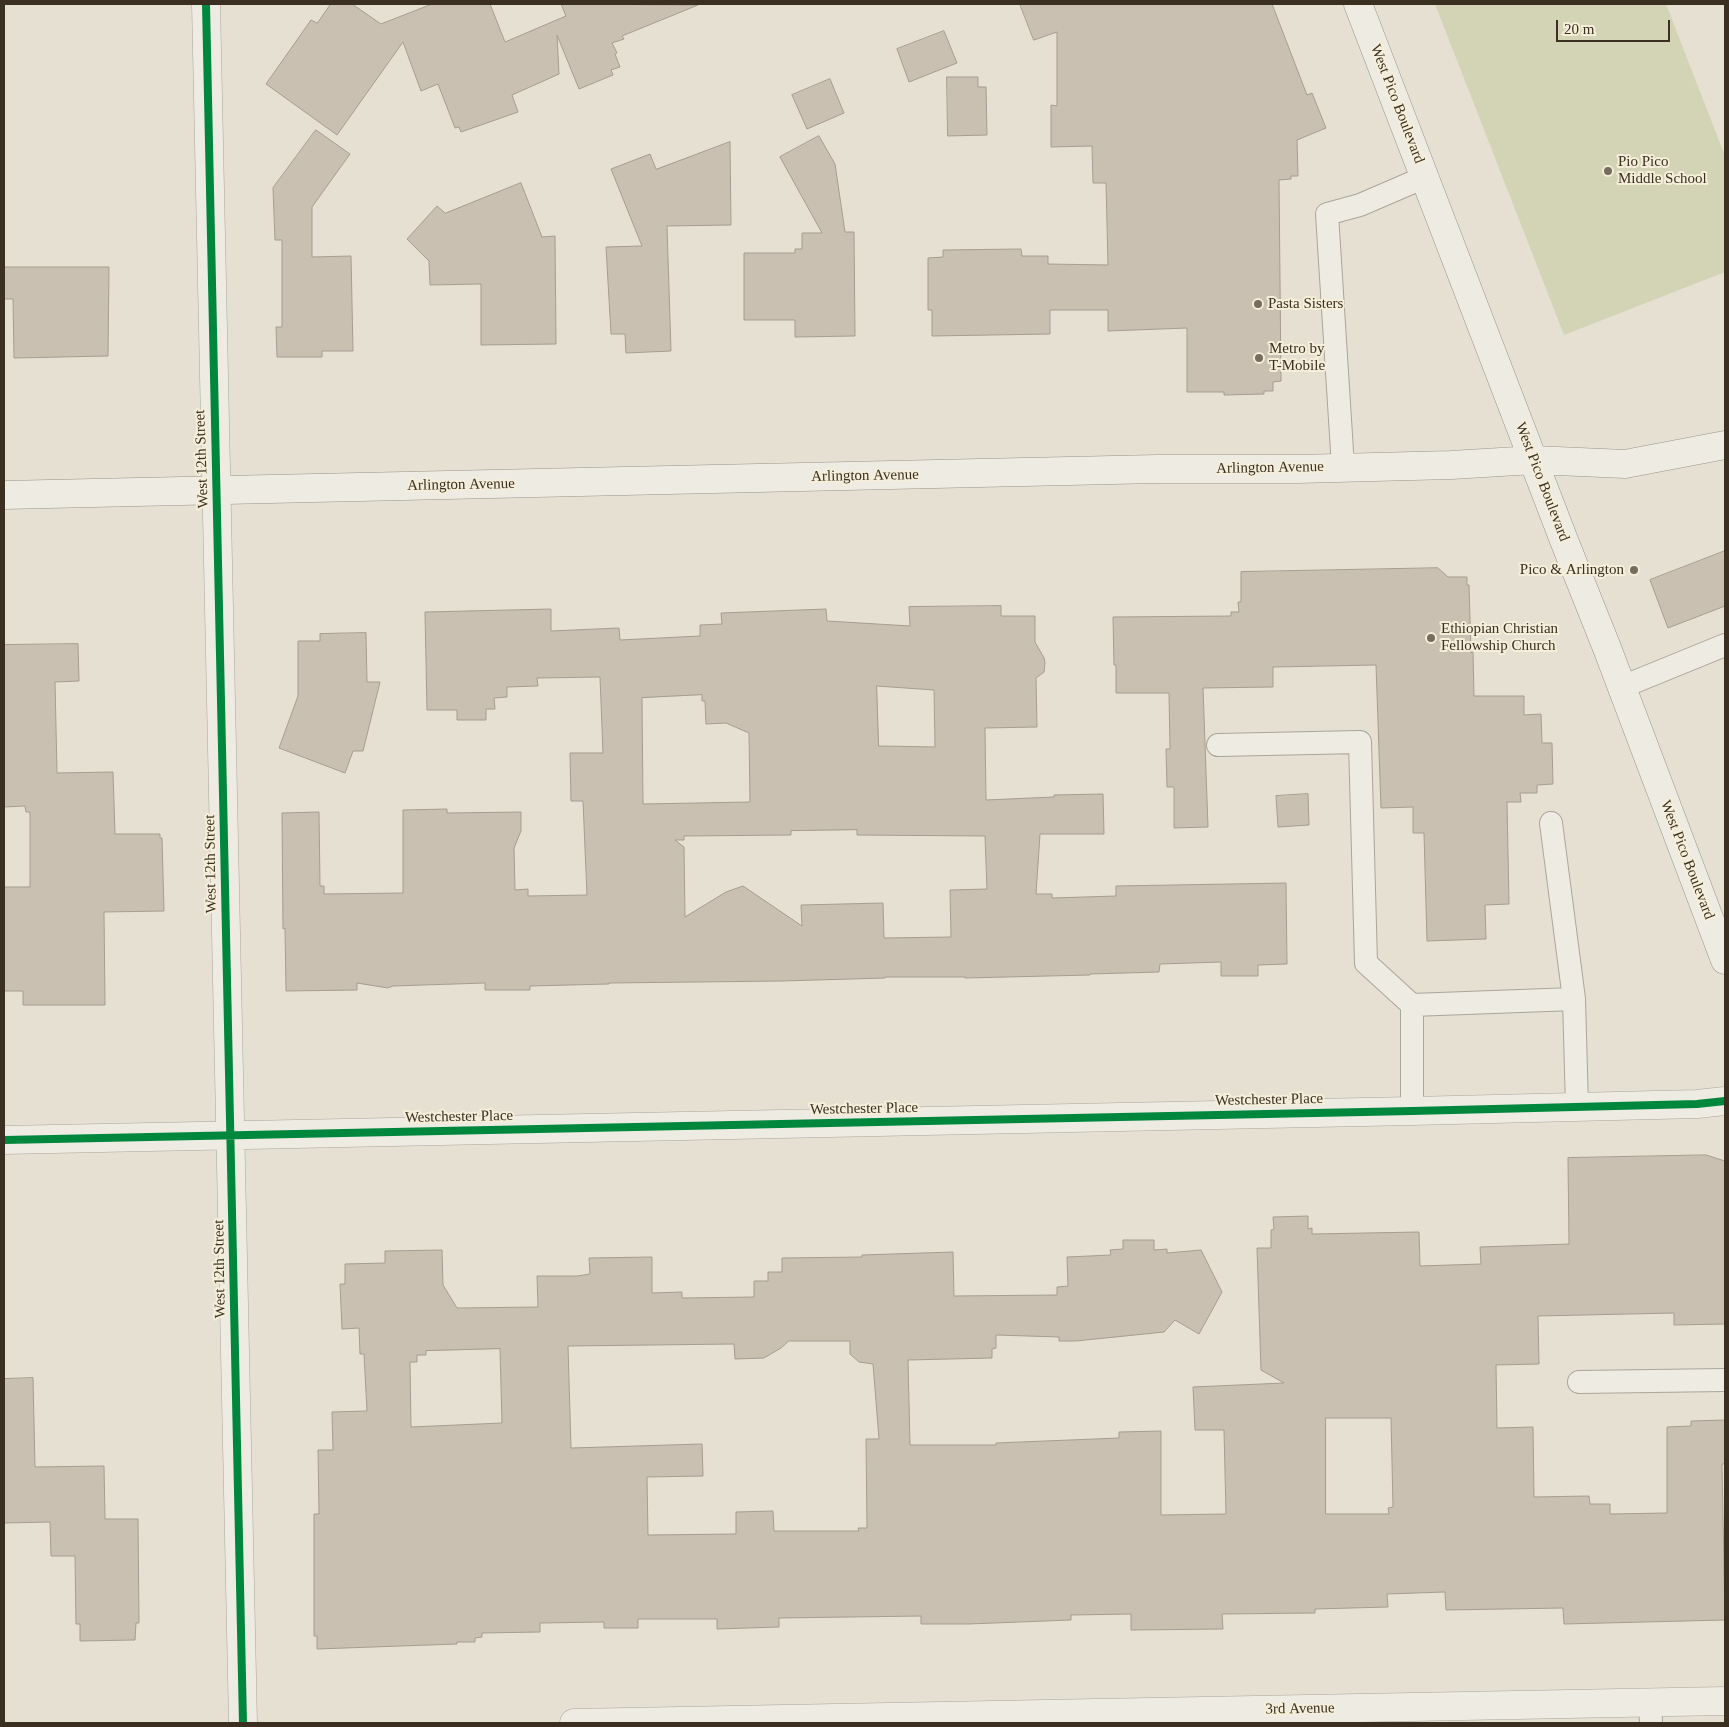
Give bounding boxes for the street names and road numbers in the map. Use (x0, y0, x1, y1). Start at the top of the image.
street label: West Pico Boulevard (1366, 42, 1428, 166)
street label: West 12th Street (191, 409, 213, 509)
street label: West Pico Boulevard (1511, 420, 1573, 544)
street label: Arlington Avenue (1216, 458, 1324, 478)
street label: Arlington Avenue (811, 466, 919, 486)
street label: Arlington Avenue (407, 475, 515, 495)
street label: West Pico Boulevard (1656, 798, 1718, 922)
street label: West 12th Street (201, 814, 221, 914)
street label: Westchester Place (1215, 1090, 1323, 1110)
street label: Westchester Place (810, 1099, 918, 1119)
street label: Westchester Place (405, 1107, 513, 1127)
street label: West 12th Street (210, 1219, 230, 1319)
street label: 3rd Avenue (1265, 1699, 1335, 1719)

